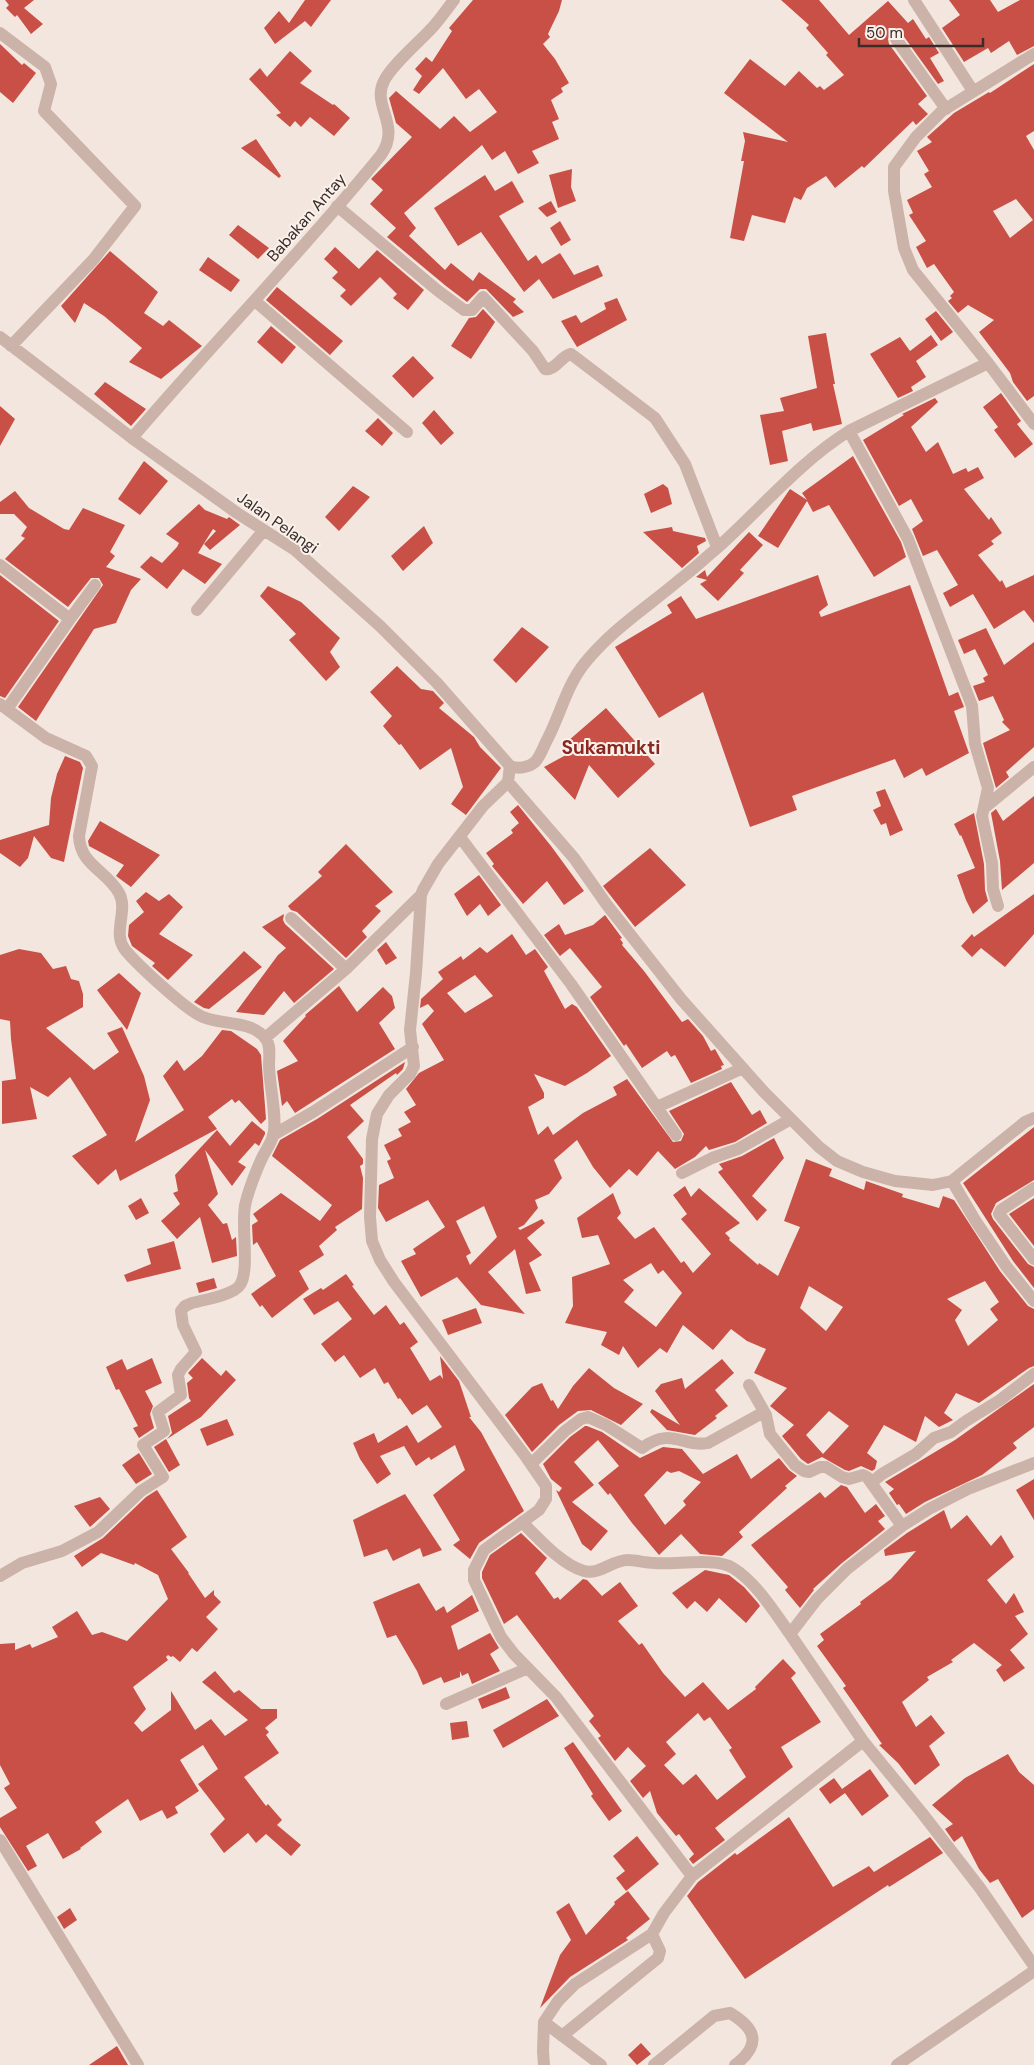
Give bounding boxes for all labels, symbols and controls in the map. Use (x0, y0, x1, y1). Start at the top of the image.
scale bar (859, 15, 983, 47)
text: 50 m (866, 23, 903, 43)
street label: Babakan Antay (262, 169, 351, 266)
street label: Jalan Pelangi (233, 487, 322, 558)
district label: Sukamukti (562, 735, 660, 760)

